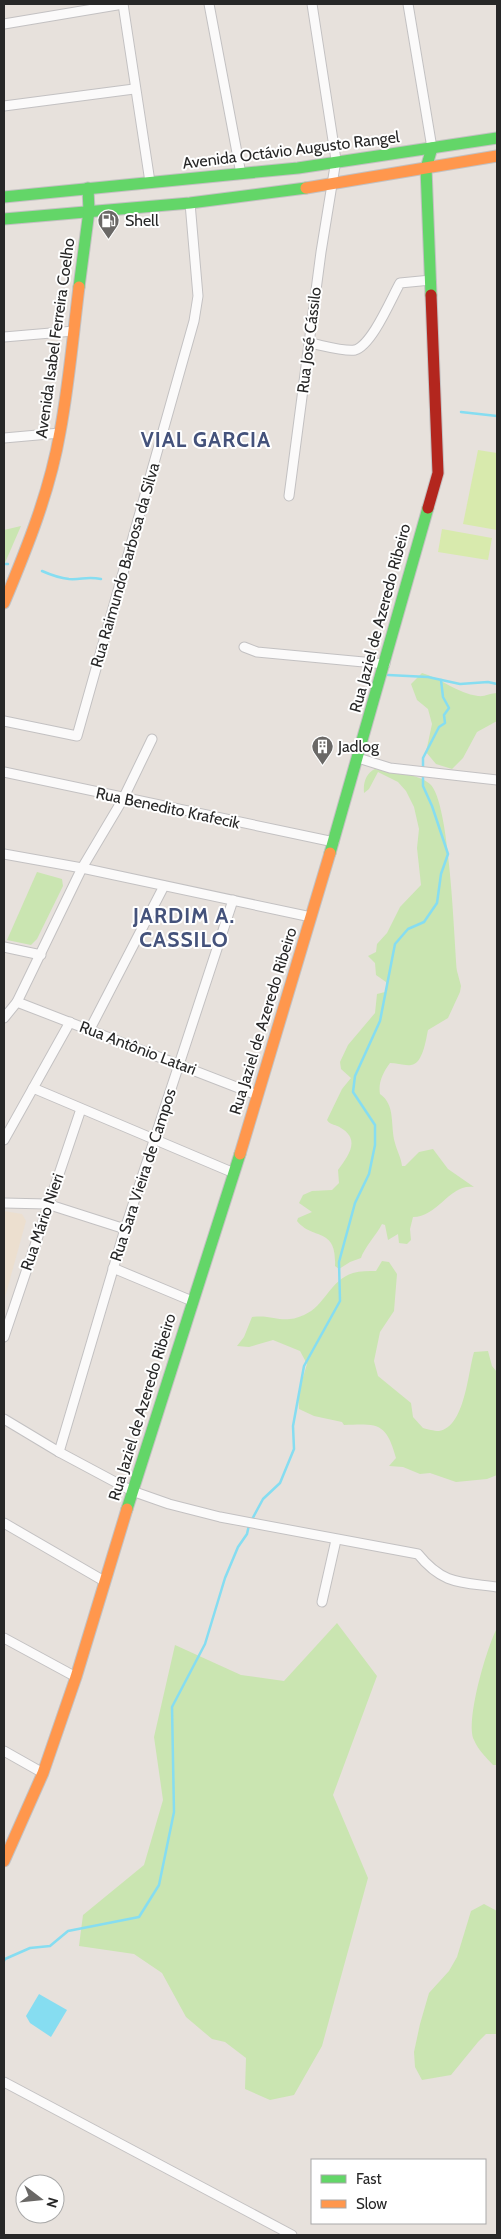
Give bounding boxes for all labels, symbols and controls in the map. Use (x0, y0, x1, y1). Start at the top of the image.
street label: Avenida Octávio Augusto Rangel (181, 127, 401, 173)
fuel station icon: Shell (97, 208, 121, 239)
place label: Shell (125, 211, 159, 230)
street label: Avenida Isabel Ferreira Coelho (32, 237, 78, 439)
street label: Rua José Cássilo (293, 286, 325, 394)
district label: VIAL GARCIA (141, 427, 271, 452)
street label: Rua Raimundo Barbosa da Silva (87, 460, 163, 670)
street label: Rua Jaziel de Azeredo Ribeiro (346, 521, 414, 714)
building icon: Jadlog (310, 734, 334, 765)
place label: Jadlog (337, 737, 380, 756)
street label: Rua Benedito Krafecik (94, 783, 243, 833)
district label: JARDIM A. CASSILO (132, 903, 235, 952)
street label: Rua Jaziel de Azeredo Ribeiro (225, 925, 301, 1117)
street label: Rua Antônio Latari (77, 1017, 199, 1079)
street label: Rua Sara Vieira de Campos (106, 1086, 180, 1264)
street label: Rua Mário Nieri (16, 1171, 68, 1273)
street label: Rua Jaziel de Azeredo Ribeiro (104, 1311, 180, 1503)
legend (311, 2159, 486, 2224)
text: Fast (356, 2170, 381, 2188)
north arrow (15, 2174, 65, 2224)
text: N (42, 2195, 63, 2210)
text: Slow (356, 2195, 387, 2213)

